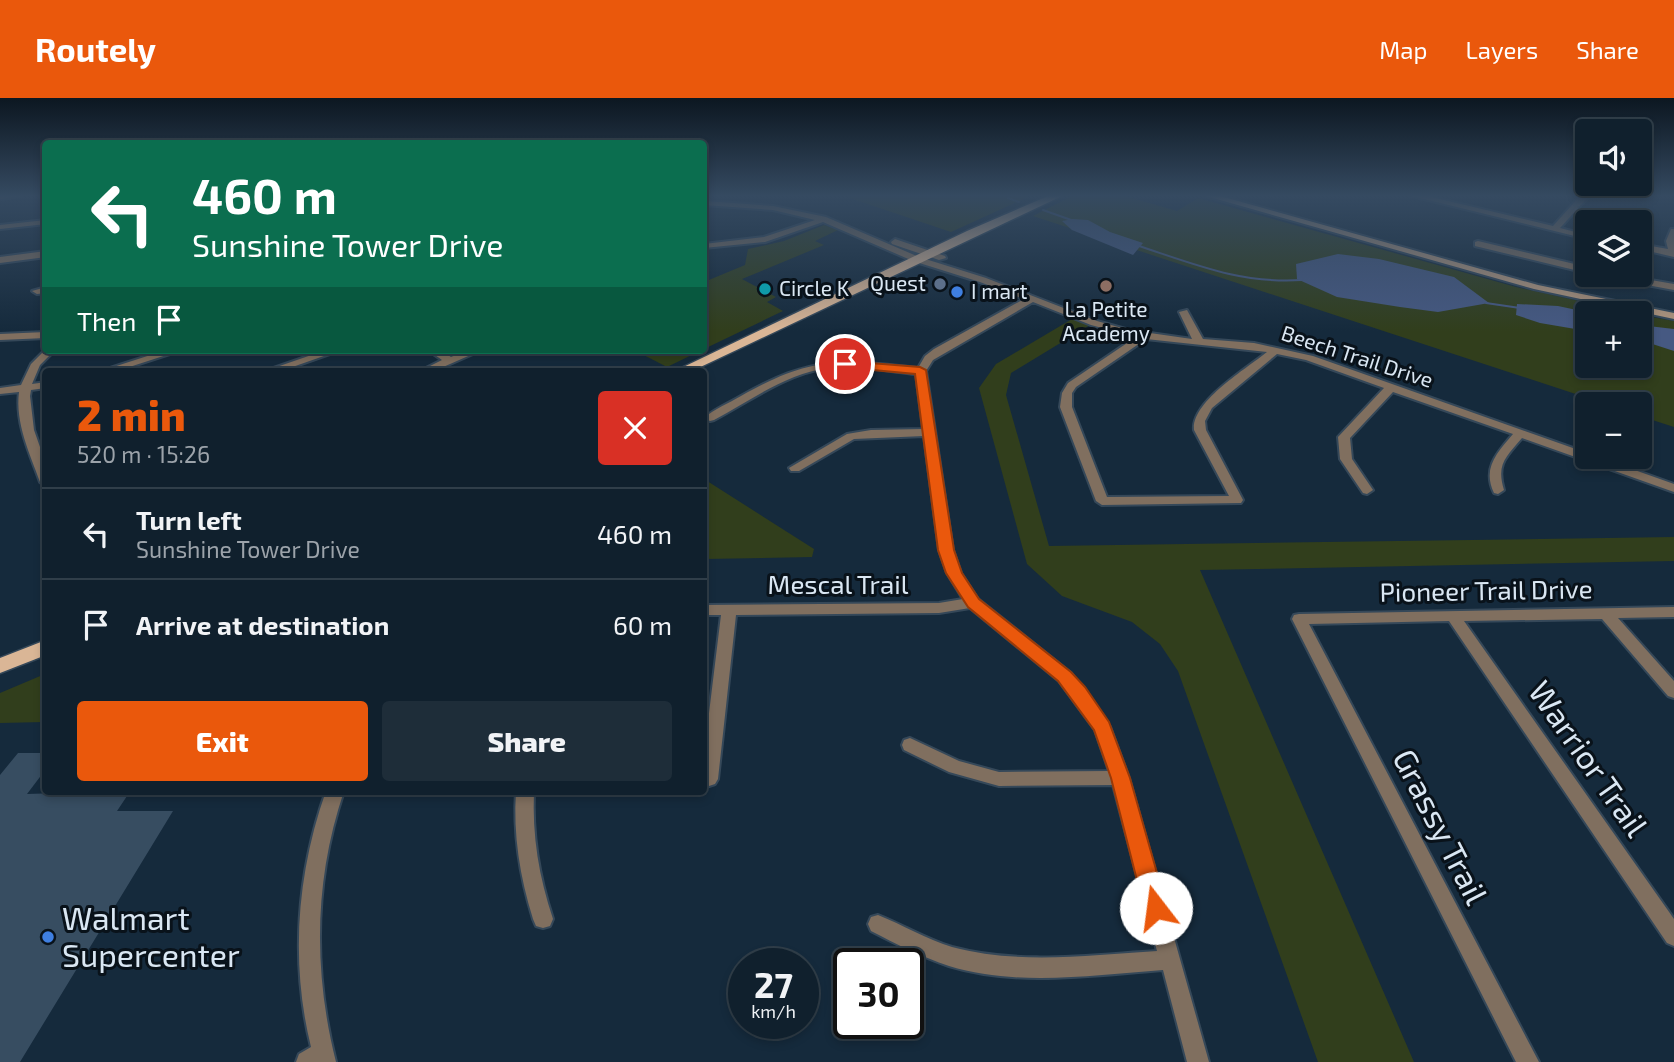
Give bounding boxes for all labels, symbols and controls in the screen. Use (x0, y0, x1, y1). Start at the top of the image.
text: Routely (35, 29, 156, 69)
text: Map (1379, 35, 1427, 64)
text: Layers (1465, 35, 1538, 64)
text: Share (1576, 35, 1639, 64)
map controls (1575, 119, 1652, 469)
button: sound (1575, 119, 1652, 196)
text: 460 m (192, 165, 337, 224)
icon: left (77, 168, 168, 259)
button: layers (1575, 210, 1652, 287)
text: Sunshine Tower Drive (192, 225, 504, 263)
place label: Quest (870, 270, 926, 296)
place label: Circle K (779, 275, 850, 300)
marker: Quest (932, 276, 948, 292)
place label: I mart (971, 278, 1028, 303)
marker: La Petite Academy (1098, 278, 1114, 294)
marker: Circle K (757, 281, 773, 297)
marker: I mart (949, 284, 965, 300)
place label: La Petite Academy (1062, 296, 1150, 345)
icon: arrive (150, 301, 188, 339)
button: + (1575, 301, 1652, 378)
text: Then (77, 305, 136, 336)
street label: Beech Trail Drive (1279, 319, 1436, 392)
pin (815, 334, 875, 394)
icon: arrive (826, 345, 864, 383)
text: 2 min (77, 389, 186, 439)
button: close (598, 391, 672, 465)
button: − (1575, 392, 1652, 469)
text: 520 m · 15:26 (77, 440, 210, 468)
text: Turn left (136, 504, 242, 535)
icon: left (77, 515, 115, 553)
text: 460 m (597, 518, 672, 549)
text: Sunshine Tower Drive (136, 535, 360, 563)
street label: Mescal Trail (768, 568, 909, 599)
street label: Pioneer Trail Drive (1379, 572, 1593, 607)
icon: arrive (77, 606, 115, 644)
text: Arrive at destination (136, 609, 389, 640)
text: 60 m (613, 609, 672, 640)
street label: Warrior Trail (1522, 673, 1657, 843)
button: Exit (77, 701, 368, 781)
button: Share (382, 701, 672, 781)
street label: Grassy Trail (1386, 742, 1497, 910)
position arrow (1119, 871, 1193, 945)
place label: Walmart Supercenter (62, 898, 240, 973)
marker: Walmart Supercenter (40, 929, 56, 945)
speed limit sign: 30 (833, 948, 924, 1039)
text: 27 (754, 963, 793, 1005)
text: km/h (751, 1000, 796, 1022)

